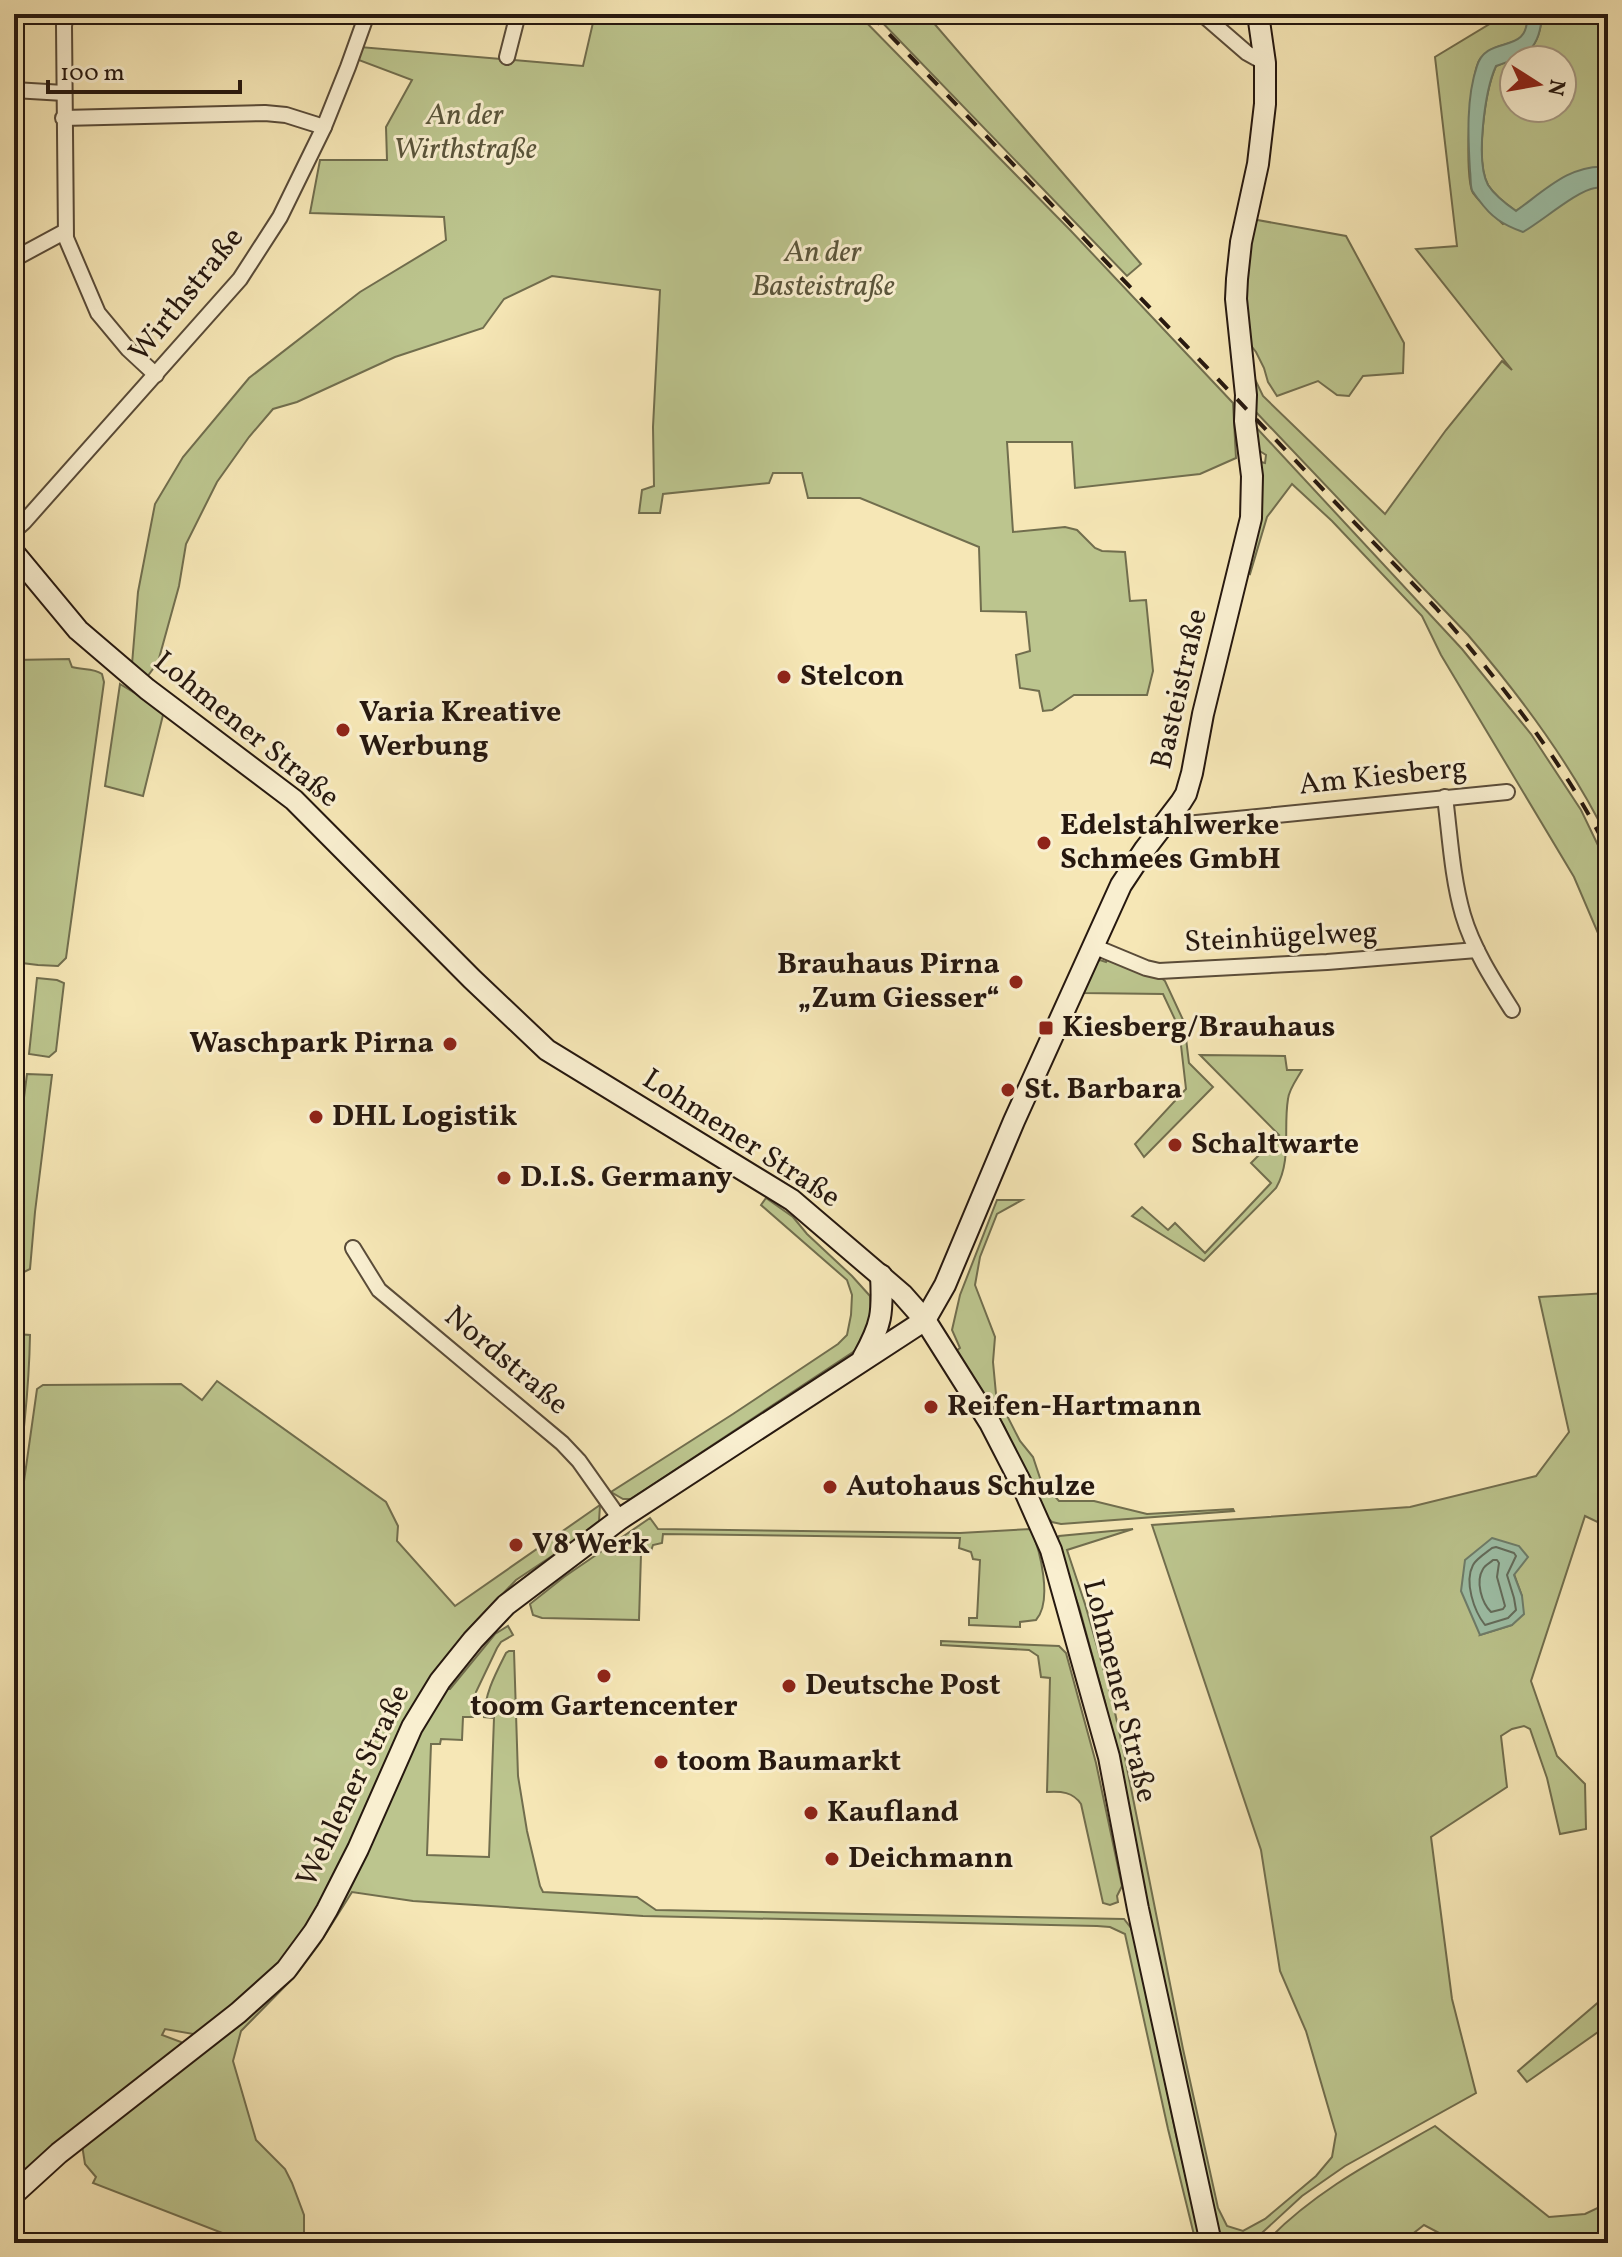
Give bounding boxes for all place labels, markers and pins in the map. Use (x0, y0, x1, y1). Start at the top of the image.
place label: Stelcon (800, 656, 904, 698)
marker: Stelcon (775, 668, 793, 686)
place label: Varia Kreative Werbung (359, 692, 561, 768)
marker: Varia Kreative Werbung (334, 721, 352, 739)
place label: Edelstahlwerke Schmees GmbH (1060, 805, 1281, 881)
marker: Edelstahlwerke Schmees GmbH (1035, 834, 1053, 852)
place label: Brauhaus Pirna „Zum Giesser“ (777, 944, 1000, 1020)
marker: Brauhaus Pirna „Zum Giesser“ (1007, 973, 1025, 991)
place label: Kiesberg/Brauhaus (1062, 1007, 1335, 1049)
marker: Kiesberg/Brauhaus (1037, 1019, 1055, 1037)
place label: Waschpark Pirna (189, 1023, 434, 1065)
marker: Waschpark Pirna (441, 1035, 459, 1053)
place label: St. Barbara (1024, 1069, 1182, 1111)
marker: St. Barbara (999, 1081, 1017, 1099)
place label: DHL Logistik (332, 1096, 517, 1138)
marker: DHL Logistik (307, 1108, 325, 1126)
place label: Schaltwarte (1191, 1124, 1359, 1166)
marker: Schaltwarte (1166, 1136, 1184, 1154)
place label: D.I.S. Germany (520, 1157, 733, 1199)
marker: D.I.S. Germany (495, 1169, 513, 1187)
place label: Reifen-Hartmann (947, 1386, 1202, 1428)
marker: Reifen-Hartmann (922, 1398, 940, 1416)
place label: Autohaus Schulze (846, 1466, 1095, 1508)
marker: Autohaus Schulze (821, 1478, 839, 1496)
place label: V8 Werk (532, 1524, 650, 1566)
marker: V8 Werk (507, 1536, 525, 1554)
place label: Deutsche Post (805, 1665, 1000, 1707)
marker: toom Gartencenter (595, 1667, 613, 1685)
marker: Deutsche Post (780, 1677, 798, 1695)
place label: toom Gartencenter (470, 1686, 738, 1728)
place label: toom Baumarkt (677, 1741, 901, 1783)
marker: toom Baumarkt (652, 1753, 670, 1771)
place label: Kaufland (827, 1792, 959, 1834)
marker: Kaufland (802, 1804, 820, 1822)
place label: Deichmann (848, 1838, 1014, 1880)
marker: Deichmann (823, 1850, 841, 1868)

